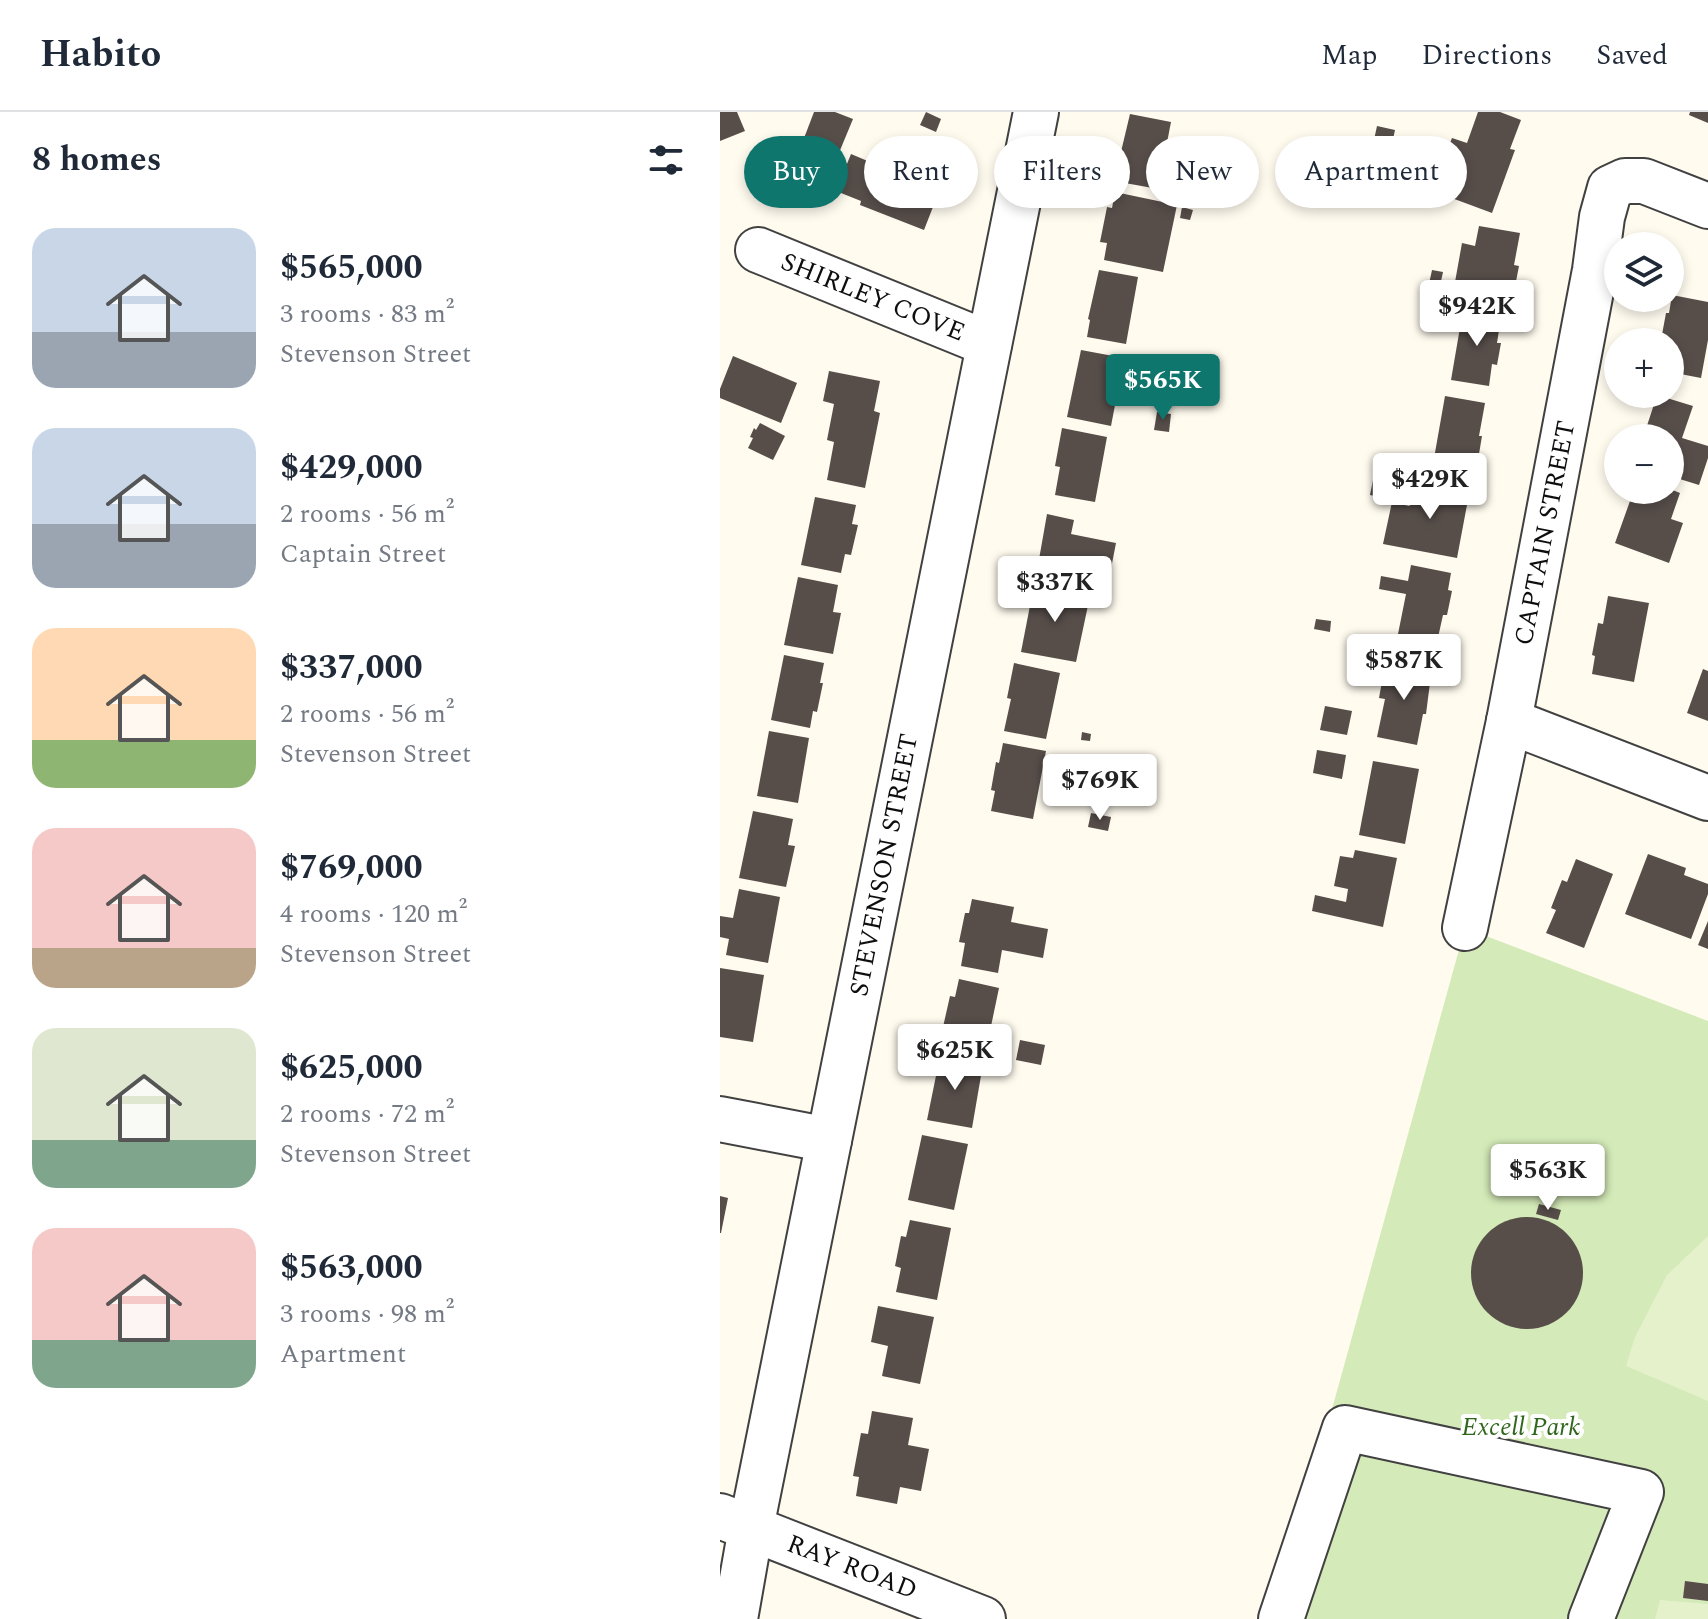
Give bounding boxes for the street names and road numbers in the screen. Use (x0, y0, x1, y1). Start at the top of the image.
street label: SHIRLEY COVE (775, 242, 971, 352)
street label: CAPTAIN STREET (1504, 417, 1586, 649)
street label: STEVENSON STREET (839, 730, 929, 1000)
street label: RAY ROAD (781, 1524, 923, 1610)

